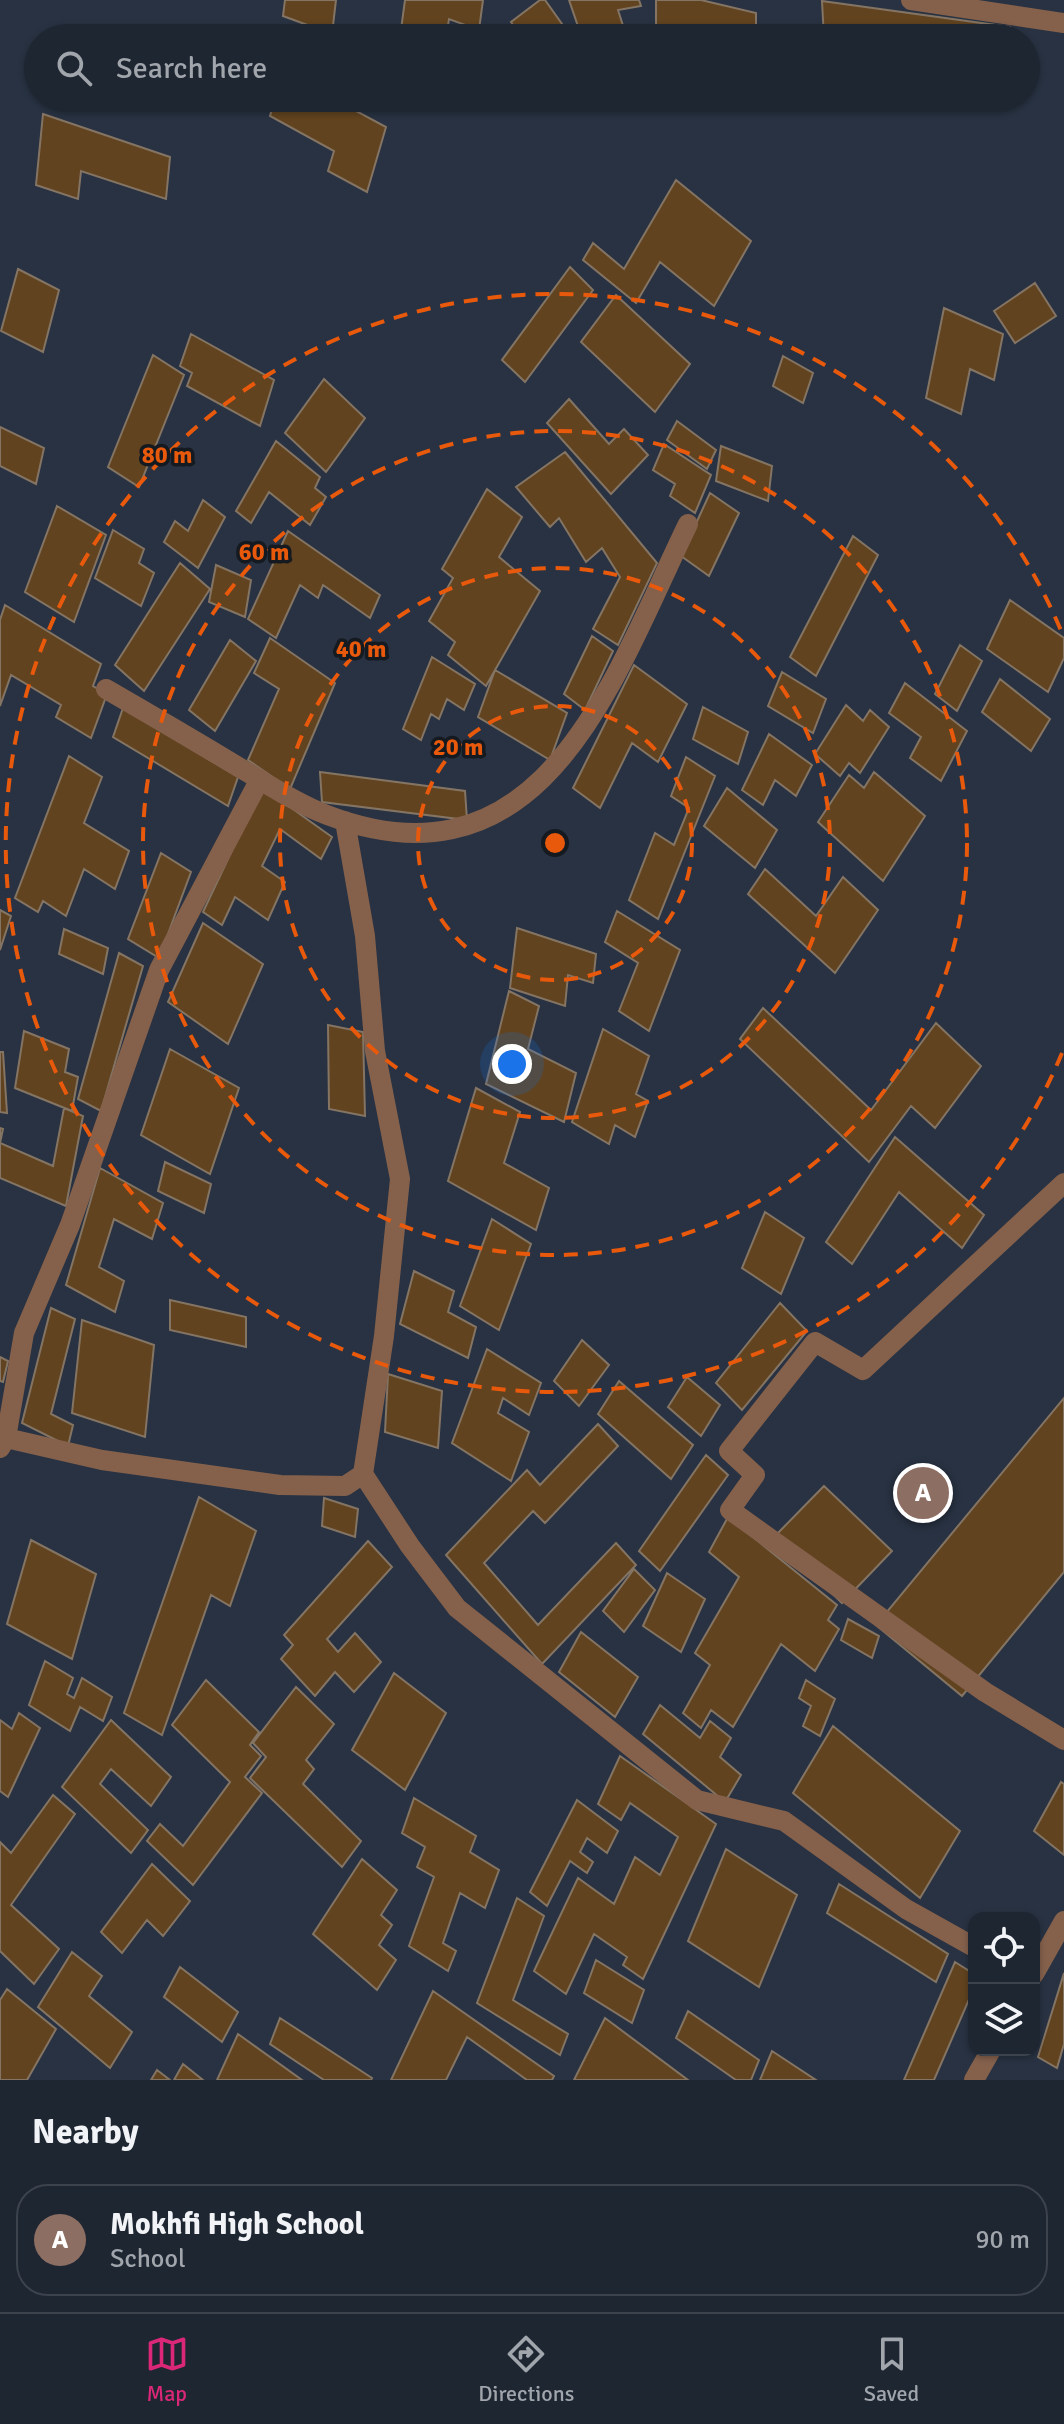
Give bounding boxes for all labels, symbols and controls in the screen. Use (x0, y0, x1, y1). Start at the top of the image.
search box (24, 24, 1040, 112)
icon: search (52, 46, 96, 90)
text: Search here (116, 50, 267, 87)
text: 80 m (142, 440, 192, 470)
text: 60 m (239, 537, 289, 567)
text: 40 m (336, 634, 386, 664)
text: 20 m (433, 732, 483, 762)
centre of rings (541, 829, 569, 857)
your location (492, 1044, 532, 1084)
pin: A (897, 1463, 949, 1523)
map controls (968, 1912, 1040, 2056)
button: locate (968, 1912, 1040, 1984)
button: layers (968, 1984, 1040, 2056)
text: Nearby (32, 2111, 139, 2153)
text: Mokhfi High School (110, 2206, 364, 2243)
text: A (52, 2224, 68, 2256)
text: 90 m (975, 2224, 1030, 2256)
text: School (110, 2243, 186, 2275)
tab: Map (145, 2332, 189, 2407)
tab: Directions (478, 2332, 574, 2407)
tab: Saved (864, 2332, 919, 2407)

